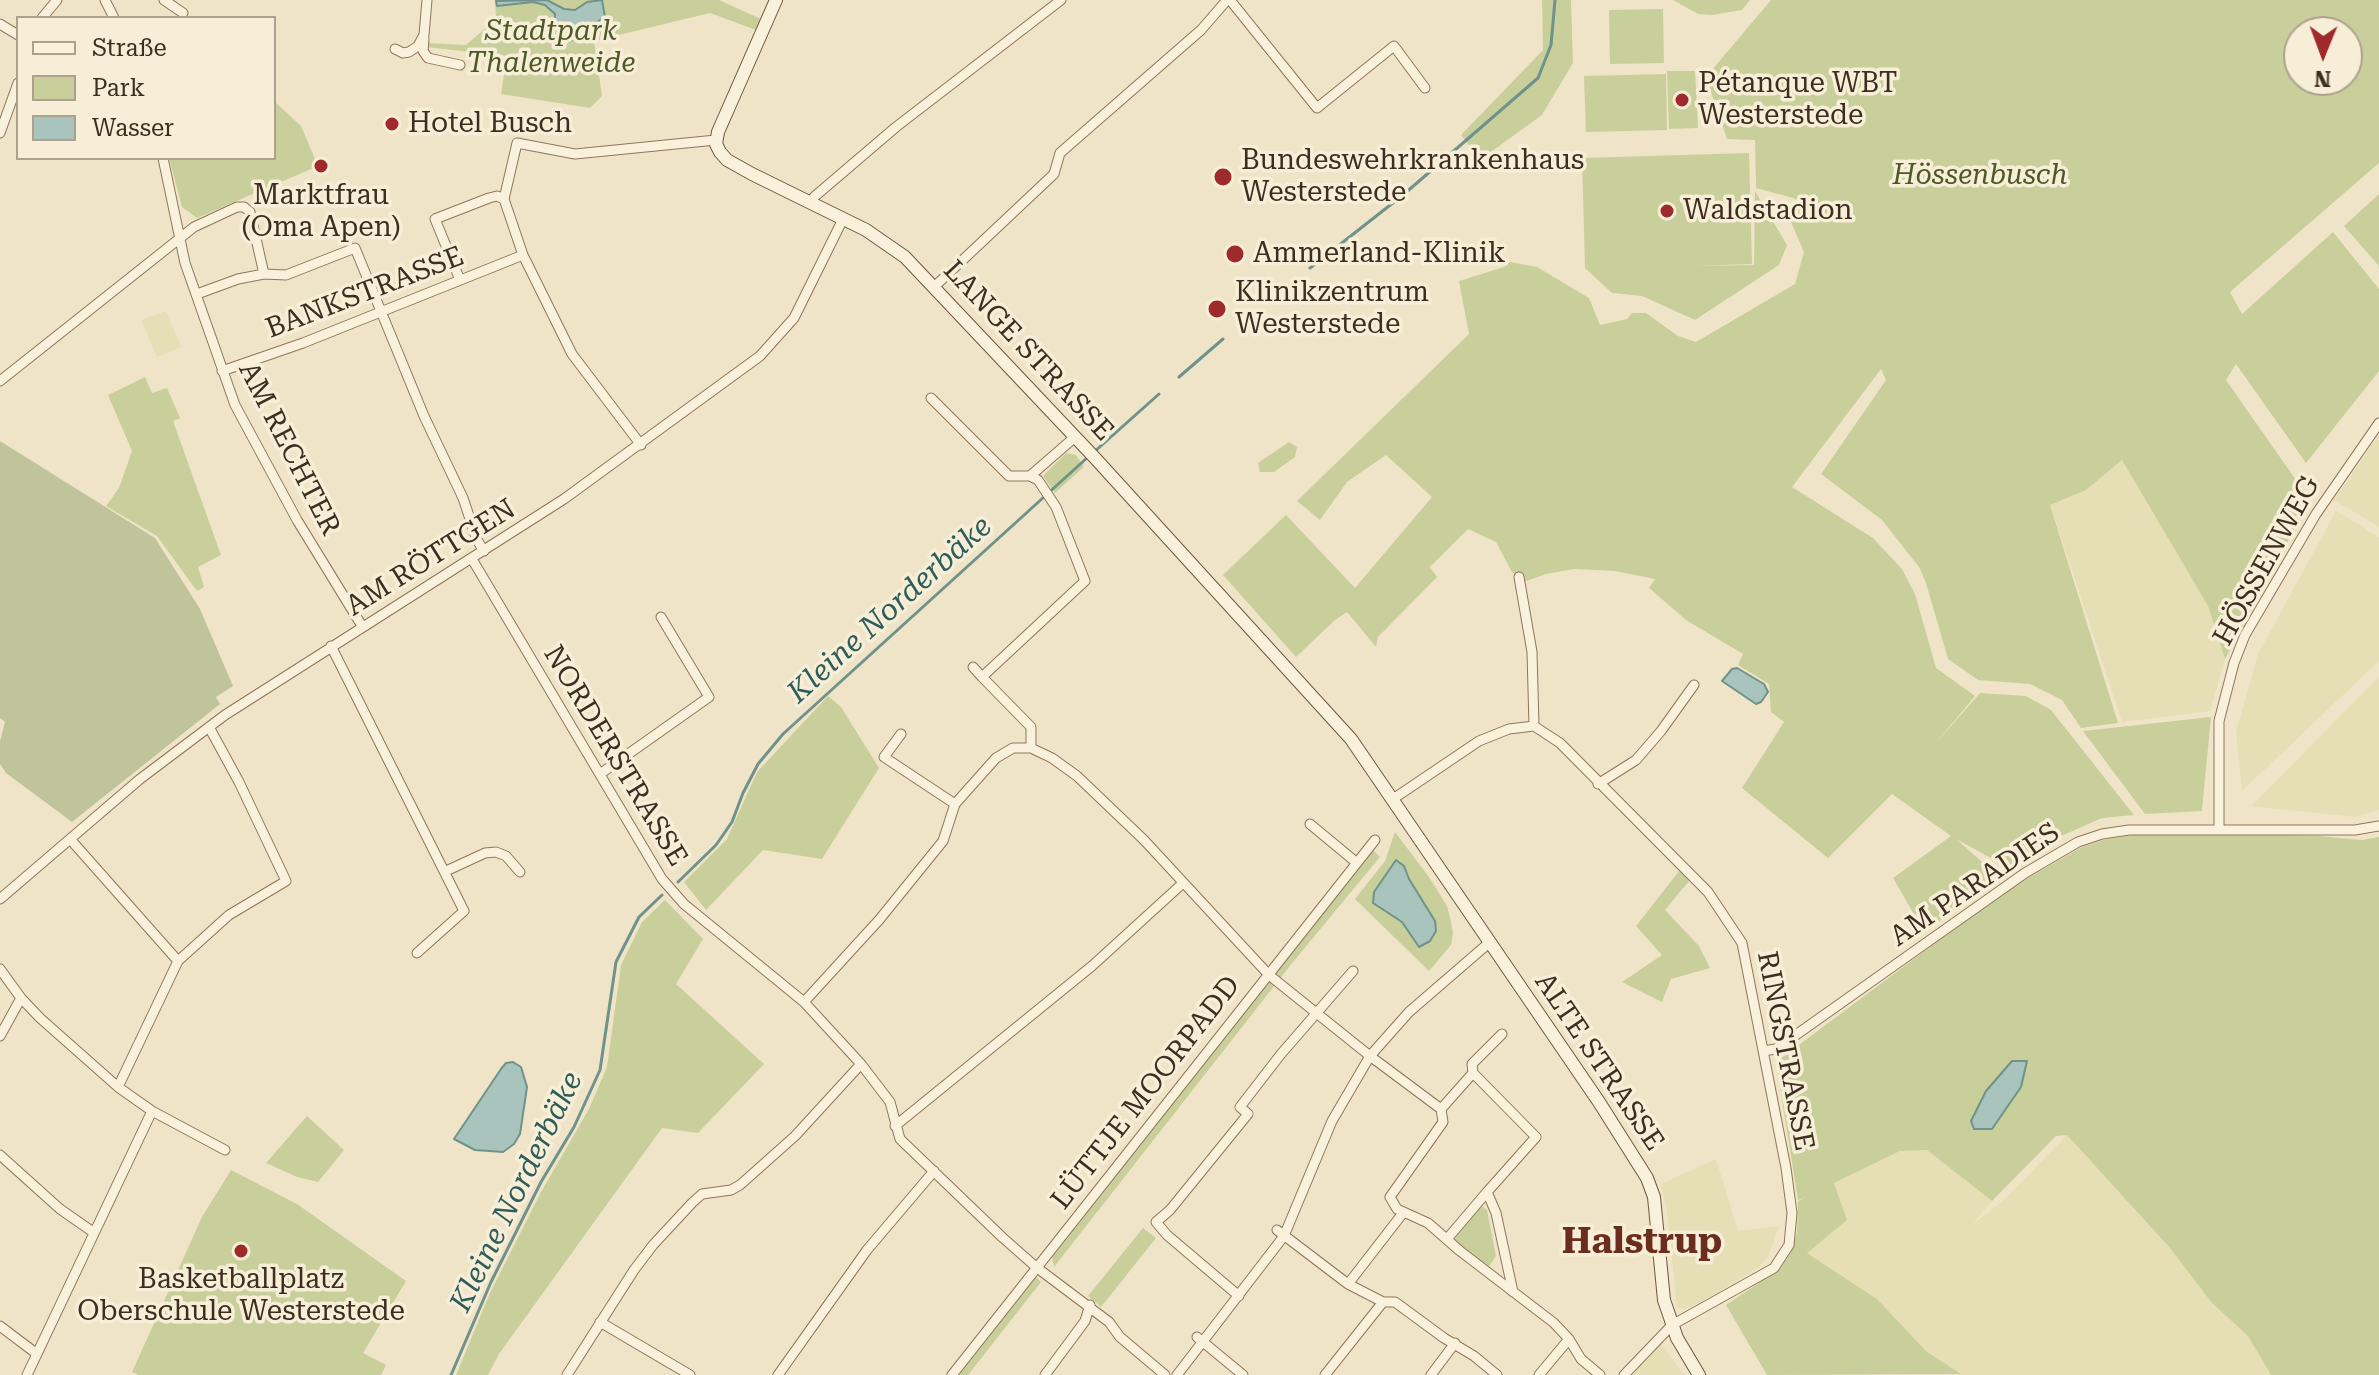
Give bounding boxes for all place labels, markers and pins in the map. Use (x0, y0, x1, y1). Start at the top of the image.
place label: Pétanque WBT Westerstede (1698, 67, 1898, 133)
marker: Pétanque WBT Westerstede (1673, 91, 1691, 109)
place label: Hotel Busch (408, 107, 572, 141)
marker: Hotel Busch (383, 115, 401, 133)
place label: Bundeswehrkrankenhaus Westerstede (1241, 144, 1584, 210)
marker: Marktfrau (Oma Apen) (312, 157, 330, 175)
marker: Bundeswehrkrankenhaus Westerstede (1212, 166, 1234, 188)
place label: Marktfrau (Oma Apen) (241, 179, 401, 245)
place label: Waldstadion (1683, 194, 1853, 228)
marker: Waldstadion (1658, 202, 1676, 220)
place label: Ammerland-Klinik (1253, 237, 1505, 271)
marker: Ammerland-Klinik (1224, 243, 1246, 265)
place label: Klinikzentrum Westerstede (1235, 276, 1429, 342)
marker: Klinikzentrum Westerstede (1206, 298, 1228, 320)
marker: Basketballplatz Oberschule Westerstede (232, 1242, 250, 1260)
place label: Basketballplatz Oberschule Westerstede (77, 1263, 405, 1329)

